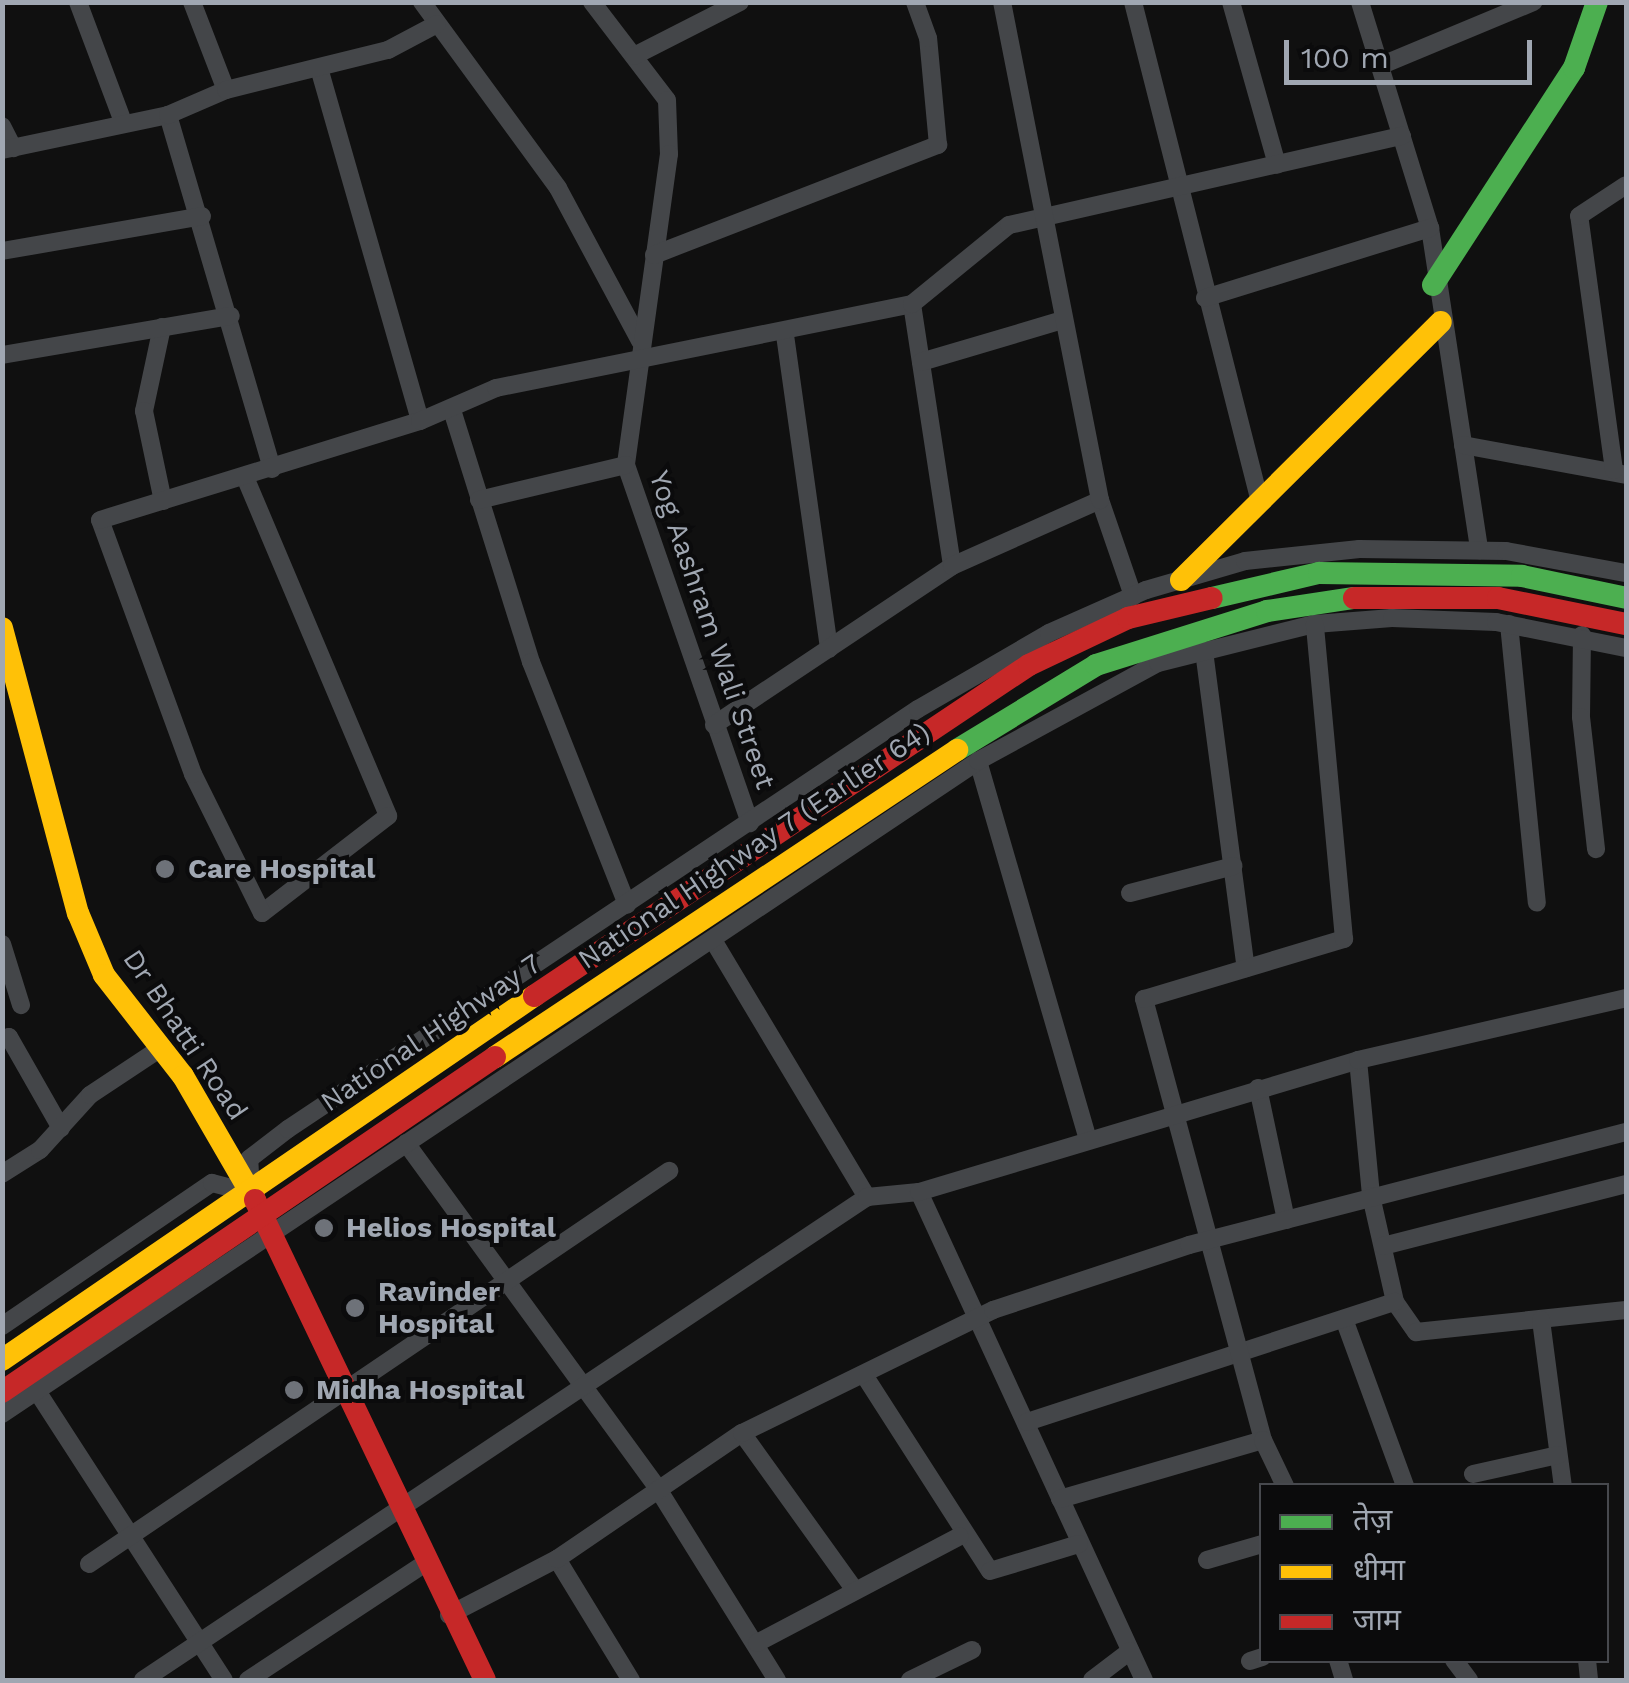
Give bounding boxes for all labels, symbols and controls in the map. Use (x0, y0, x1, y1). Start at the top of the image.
scale bar (1289, 20, 1536, 82)
text: 100 m (1301, 40, 1389, 75)
street label: Yog Aashram Wali Street (641, 466, 783, 794)
street label: National Highway 7 (Earlier 64) (570, 714, 938, 978)
place label: Care Hospital (188, 852, 375, 886)
marker: Care Hospital (152, 856, 178, 882)
street label: Dr Bhatti Road (115, 943, 255, 1127)
street label: National Highway 7 (314, 946, 548, 1120)
place label: Helios Hospital (346, 1211, 556, 1245)
marker: Helios Hospital (311, 1215, 337, 1241)
place label: Ravinder Hospital (378, 1275, 500, 1341)
marker: Ravinder Hospital (342, 1295, 368, 1321)
place label: Midha Hospital (316, 1373, 525, 1407)
marker: Midha Hospital (281, 1377, 307, 1403)
legend (1259, 1483, 1609, 1663)
text: तेज़ (1353, 1502, 1392, 1537)
text: धीमा (1353, 1552, 1405, 1587)
text: जाम (1353, 1602, 1401, 1637)

